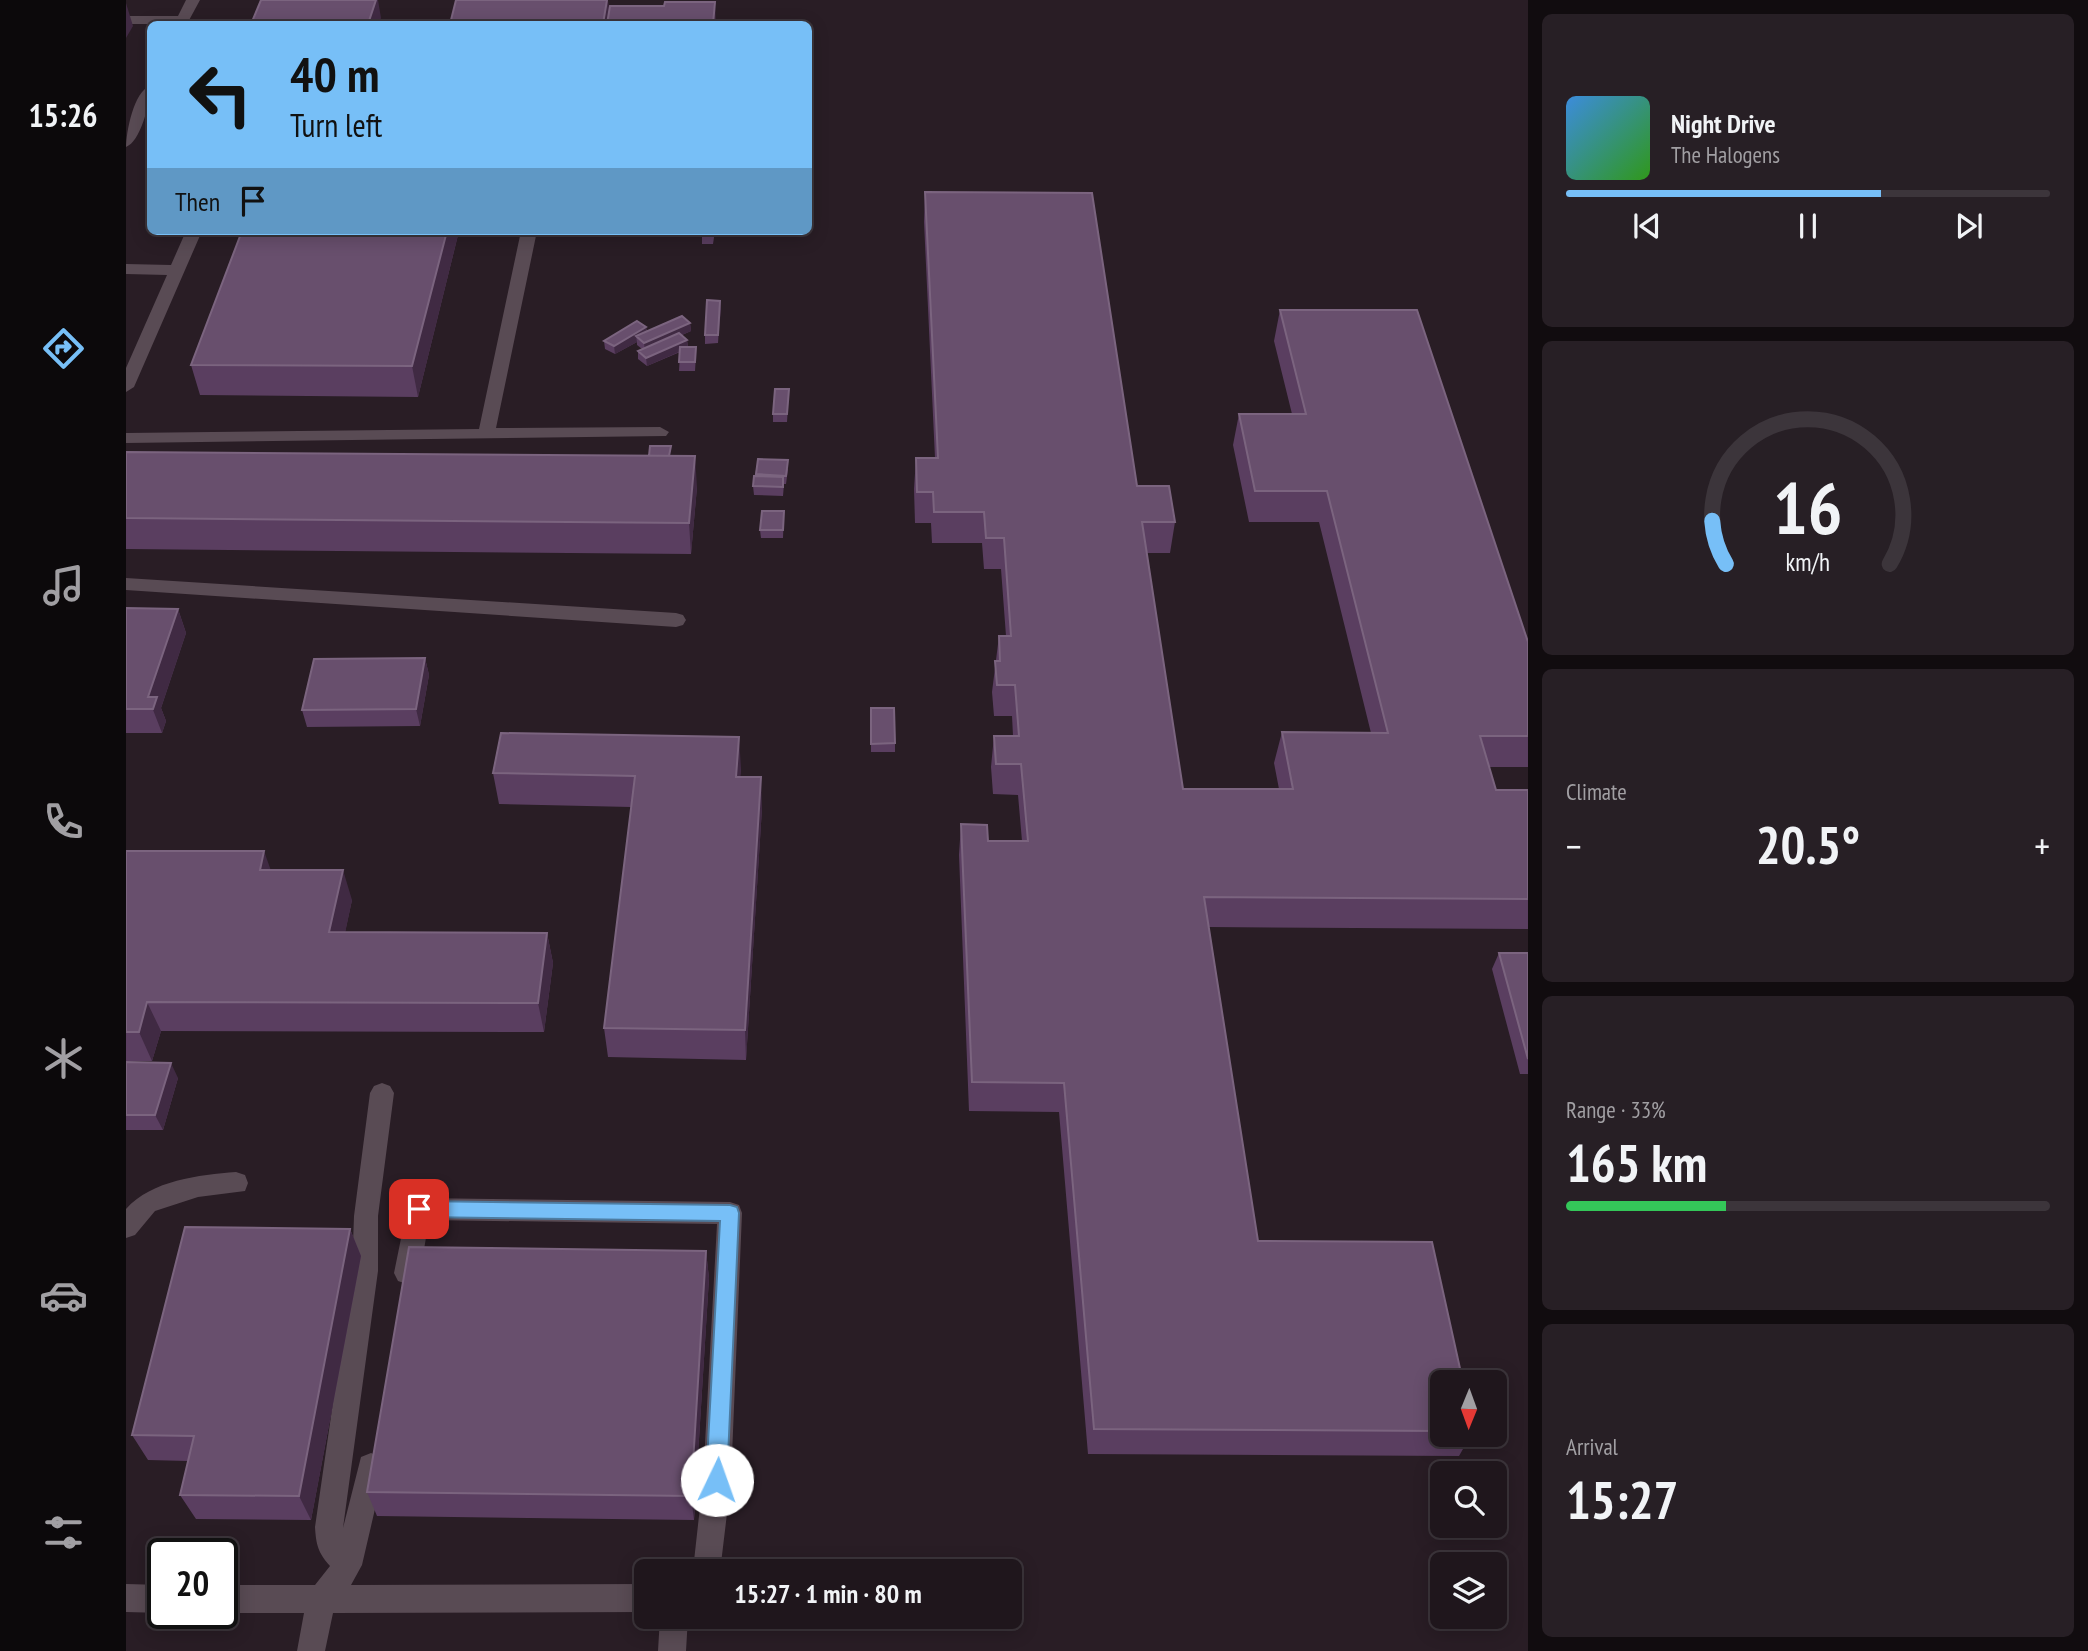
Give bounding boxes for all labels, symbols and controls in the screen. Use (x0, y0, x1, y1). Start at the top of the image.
text: 40 m (290, 42, 379, 106)
icon: left (175, 49, 266, 140)
text: 15:26 (28, 94, 98, 136)
text: Turn left (290, 104, 382, 146)
text: Night Drive (1671, 107, 1776, 140)
text: The Halogens (1671, 140, 1780, 169)
icon: arrive (234, 182, 272, 220)
text: Then (175, 185, 220, 218)
icon: previous (1628, 207, 1666, 245)
icon: pause (1789, 207, 1827, 245)
icon: next (1950, 207, 1988, 245)
icon: directions (39, 324, 88, 373)
text: 16 (1773, 461, 1843, 555)
text: km/h (1786, 546, 1830, 578)
icon: music (39, 561, 88, 610)
text: Climate (1566, 777, 1627, 806)
icon: phone (39, 797, 88, 846)
text: 20.5° (1756, 811, 1860, 878)
text: − (1566, 821, 1582, 870)
text: + (2034, 821, 2050, 870)
icon: climate (39, 1034, 88, 1083)
text: Range · 33% (1566, 1095, 1666, 1124)
text: 165 km (1566, 1129, 1707, 1196)
pin (389, 1179, 449, 1239)
icon: arrive (400, 1190, 438, 1228)
icon: car (39, 1271, 88, 1320)
north arrow (1430, 1370, 1507, 1447)
map controls (1430, 1370, 1507, 1629)
text: Arrival (1566, 1432, 1618, 1461)
position arrow (680, 1443, 754, 1517)
button: search (1430, 1461, 1507, 1538)
text: 15:27 (1566, 1466, 1678, 1533)
icon: filters (39, 1508, 88, 1557)
speed limit sign: 20 (147, 1538, 238, 1629)
button: layers (1430, 1552, 1507, 1629)
text: 15:27 · 1 min · 80 m (734, 1577, 922, 1610)

